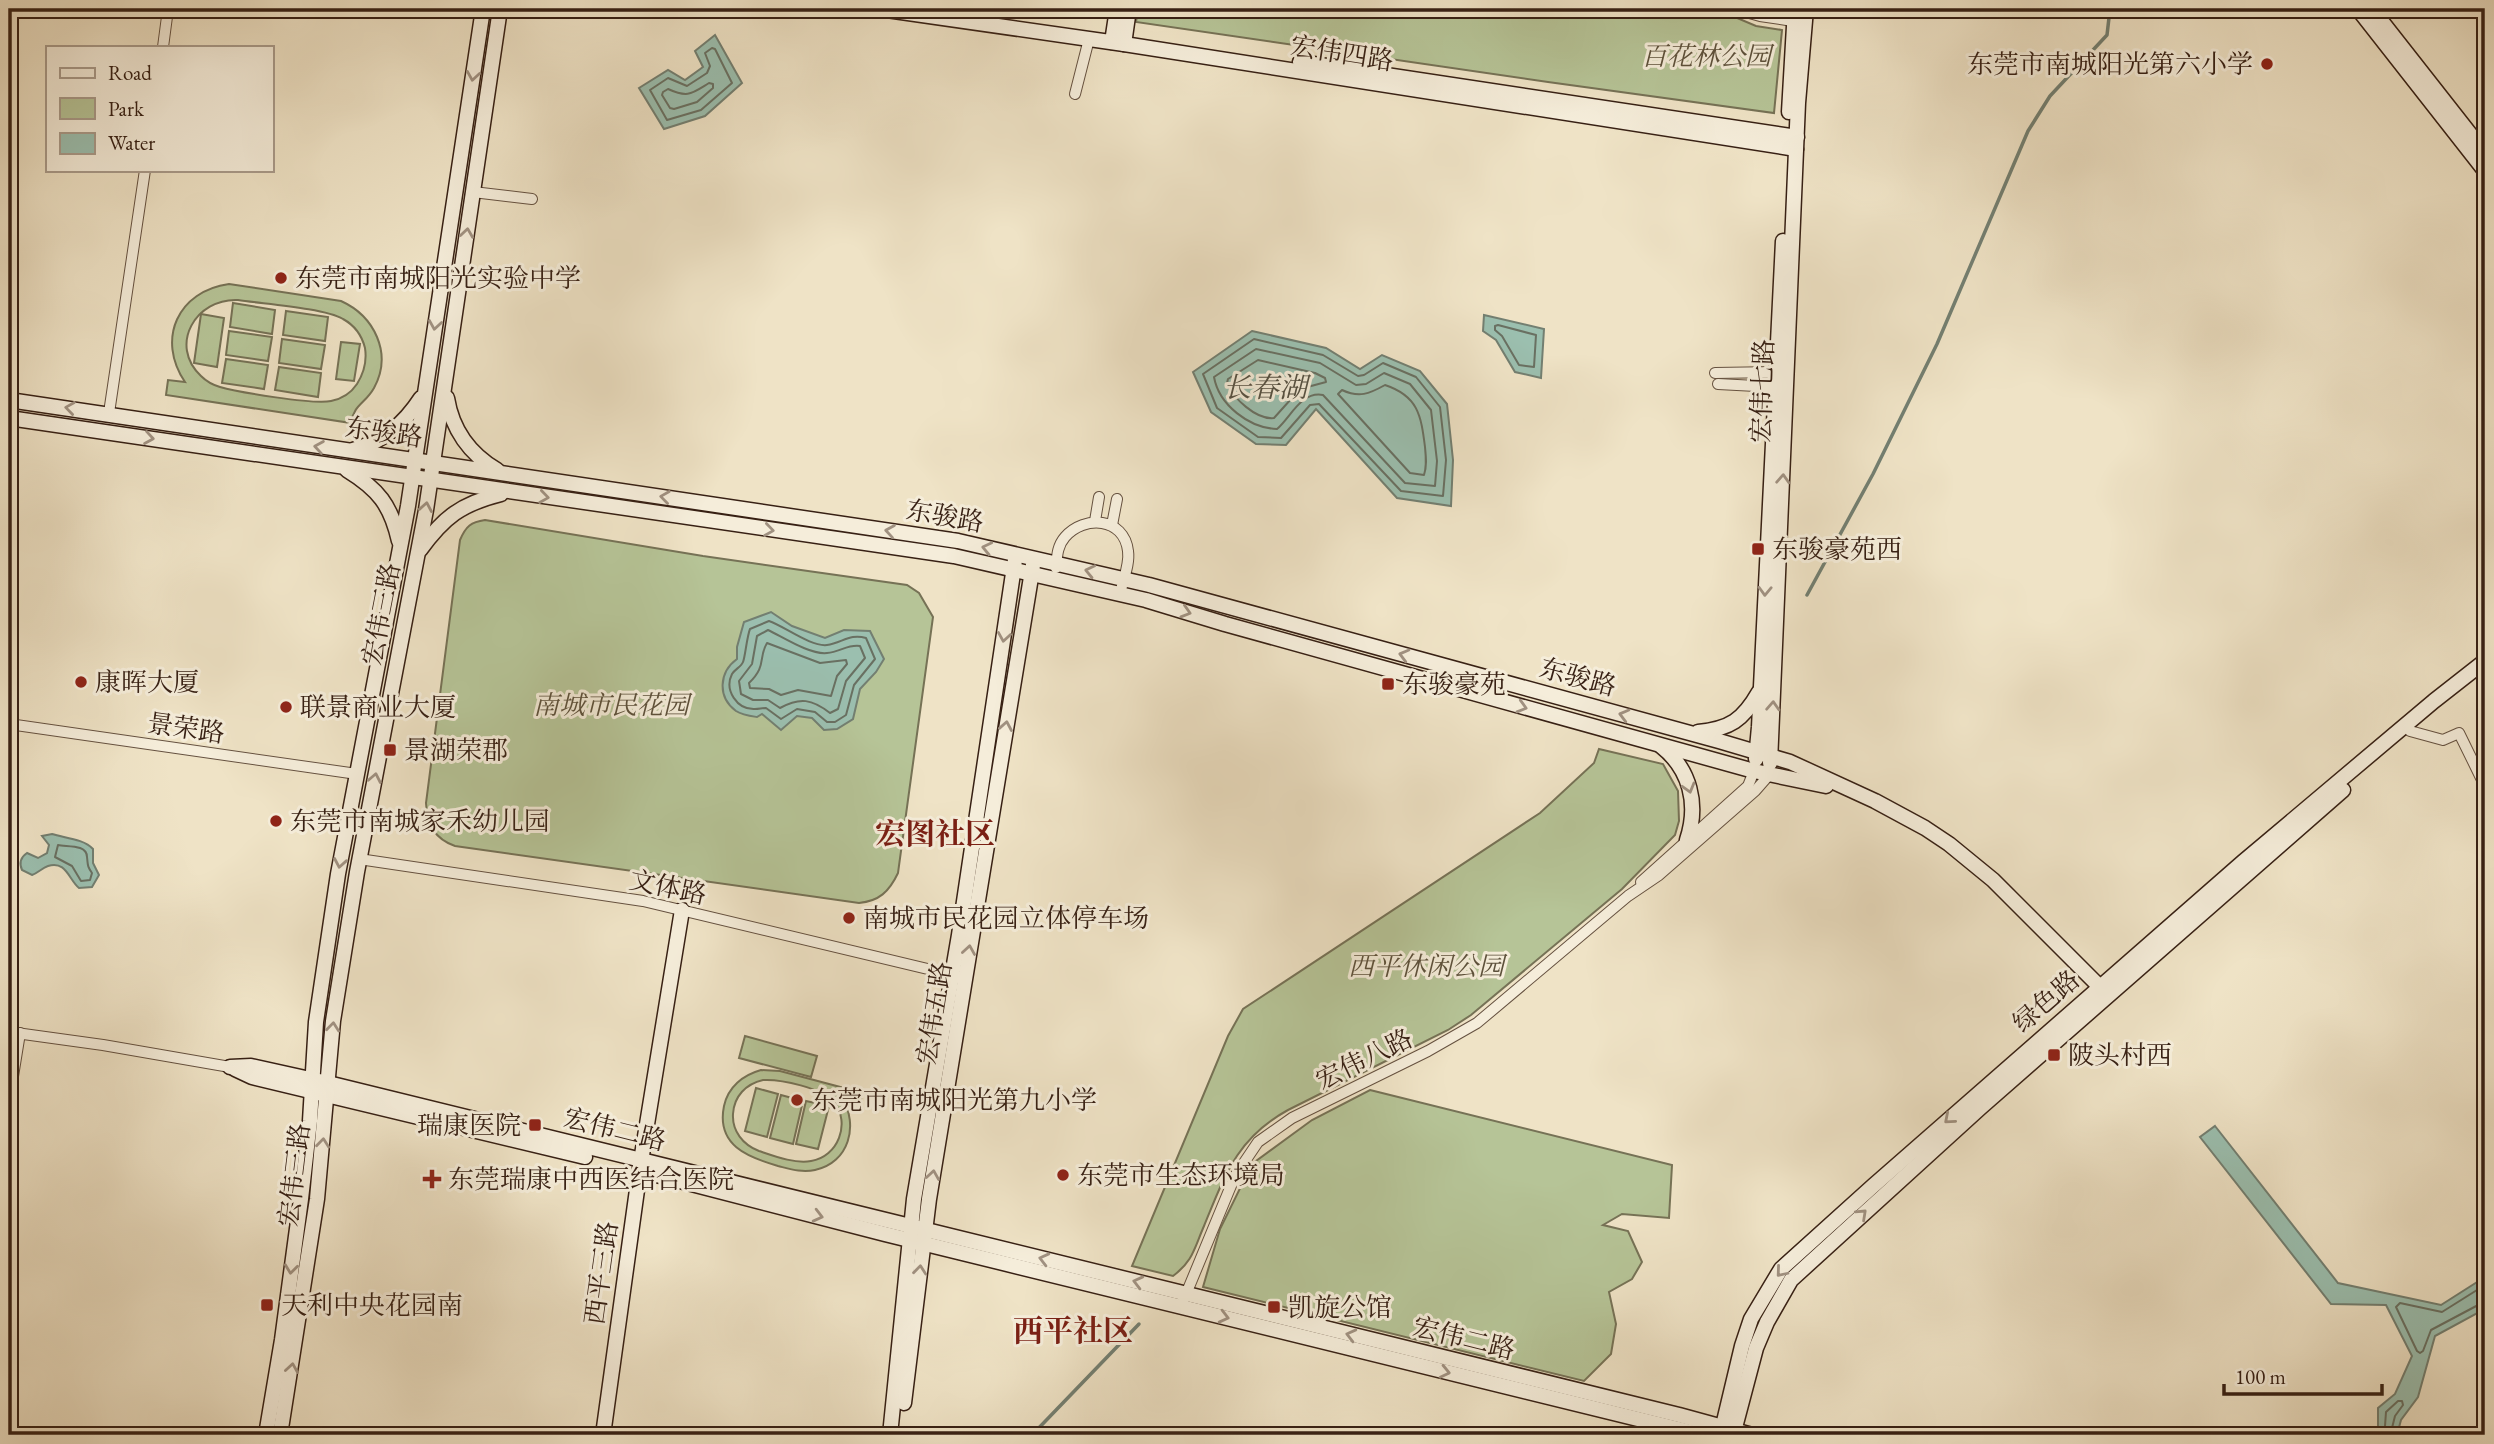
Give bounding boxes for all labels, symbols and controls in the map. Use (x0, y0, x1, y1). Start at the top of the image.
street label: 宏伟四路 (1288, 28, 1396, 78)
park label: 百花林公园 (1641, 39, 1775, 73)
legend (46, 46, 273, 172)
place label: 东莞市南城阳光第六小学 (1967, 47, 2253, 81)
marker: 东莞市南城阳光第六小学 (2259, 56, 2275, 72)
text: Road (108, 59, 152, 86)
one-way arrow (466, 70, 481, 82)
text: Park (108, 95, 145, 122)
text: Water (108, 129, 155, 156)
one-way arrow (460, 227, 475, 239)
place label: 东莞市南城阳光实验中学 (295, 261, 581, 295)
marker: 东莞市南城阳光实验中学 (273, 270, 289, 286)
one-way arrow (428, 319, 443, 331)
street label: 宏伟七路 (1743, 338, 1781, 444)
water label: 长春湖 (1223, 369, 1312, 405)
one-way arrow (64, 401, 76, 416)
street label: 东骏路 (343, 410, 425, 454)
one-way arrow (143, 431, 155, 446)
one-way arrow (313, 440, 325, 455)
one-way arrow (1776, 473, 1791, 484)
one-way arrow (538, 489, 550, 504)
one-way arrow (659, 490, 671, 505)
street label: 东骏路 (904, 492, 986, 540)
one-way arrow (418, 501, 433, 513)
one-way arrow (763, 522, 775, 537)
one-way arrow (884, 524, 896, 539)
place label: 东骏豪苑西 (1772, 532, 1902, 566)
marker: 东骏豪苑西 (1750, 541, 1766, 557)
one-way arrow (981, 542, 993, 556)
street label: 宏伟三路 (354, 560, 408, 668)
one-way arrow (1084, 565, 1096, 579)
one-way arrow (1758, 585, 1773, 596)
one-way arrow (1179, 603, 1191, 618)
one-way arrow (997, 631, 1012, 643)
one-way arrow (1398, 649, 1410, 664)
street label: 东骏路 (1536, 650, 1620, 704)
place label: 康晖大厦 (95, 665, 199, 699)
place label: 东骏豪苑 (1402, 667, 1506, 701)
marker: 康晖大厦 (73, 674, 89, 690)
marker: 东骏豪苑 (1380, 676, 1396, 692)
park label: 南城市民花园 (533, 688, 693, 722)
place label: 联景商业大厦 (300, 690, 456, 724)
one-way arrow (1516, 698, 1528, 713)
marker: 联景商业大厦 (278, 699, 294, 715)
one-way arrow (1765, 701, 1780, 712)
street label: 景荣路 (145, 706, 227, 750)
one-way arrow (1618, 709, 1630, 723)
one-way arrow (998, 720, 1013, 732)
place label: 景湖荣郡 (404, 733, 508, 767)
marker: 景湖荣郡 (382, 742, 398, 758)
one-way arrow (366, 772, 381, 784)
one-way arrow (1680, 781, 1695, 793)
place label: 东莞市南城家禾幼儿园 (290, 804, 550, 838)
marker: 东莞市南城家禾幼儿园 (268, 813, 284, 829)
district label: 宏图社区 (875, 814, 995, 853)
one-way arrow (334, 857, 349, 869)
street label: 文体路 (626, 862, 710, 912)
place label: 南城市民花园立体停车场 (863, 901, 1149, 935)
marker: 南城市民花园立体停车场 (841, 910, 857, 926)
one-way arrow (961, 944, 976, 956)
park label: 西平休闲公园 (1348, 949, 1508, 983)
street label: 宏伟五路 (909, 959, 959, 1067)
street label: 绿色路 (2005, 963, 2087, 1039)
one-way arrow (325, 1021, 340, 1032)
street label: 宏伟八路 (1310, 1021, 1418, 1097)
place label: 陂头村西 (2068, 1038, 2172, 1072)
marker: 陂头村西 (2046, 1047, 2062, 1063)
place label: 东莞市南城阳光第九小学 (811, 1083, 1097, 1117)
marker: 东莞市南城阳光第九小学 (789, 1092, 805, 1108)
street label: 宏伟二路 (560, 1100, 670, 1158)
place label: 瑞康医院 (417, 1108, 521, 1142)
one-way arrow (1944, 1111, 1957, 1123)
marker: 瑞康医院 (527, 1117, 543, 1133)
street label: 宏伟三路 (271, 1121, 317, 1229)
one-way arrow (316, 1137, 331, 1149)
place label: 东莞市生态环境局 (1077, 1158, 1285, 1192)
place label: 东莞瑞康中西医结合医院 (448, 1162, 734, 1196)
marker: 东莞市生态环境局 (1055, 1167, 1071, 1183)
marker: 东莞瑞康中西医结合医院 (422, 1169, 442, 1189)
one-way arrow (925, 1169, 940, 1181)
one-way arrow (812, 1208, 824, 1222)
one-way arrow (1854, 1209, 1867, 1222)
street label: 西平三路 (577, 1219, 625, 1327)
one-way arrow (1039, 1253, 1051, 1267)
one-way arrow (283, 1263, 298, 1275)
one-way arrow (1777, 1263, 1789, 1276)
one-way arrow (912, 1264, 927, 1275)
one-way arrow (1132, 1276, 1144, 1290)
place label: 天利中央花园南 (281, 1288, 463, 1322)
place label: 凯旋公馆 (1288, 1290, 1392, 1324)
marker: 天利中央花园南 (259, 1297, 275, 1313)
marker: 凯旋公馆 (1266, 1299, 1282, 1315)
one-way arrow (1218, 1309, 1230, 1323)
street label: 宏伟二路 (1409, 1309, 1519, 1367)
district label: 西平社区 (1013, 1311, 1133, 1350)
one-way arrow (1345, 1329, 1357, 1343)
scale bar (2224, 1353, 2382, 1397)
one-way arrow (284, 1362, 299, 1374)
one-way arrow (1439, 1363, 1451, 1378)
text: 100 m (2235, 1363, 2286, 1390)

